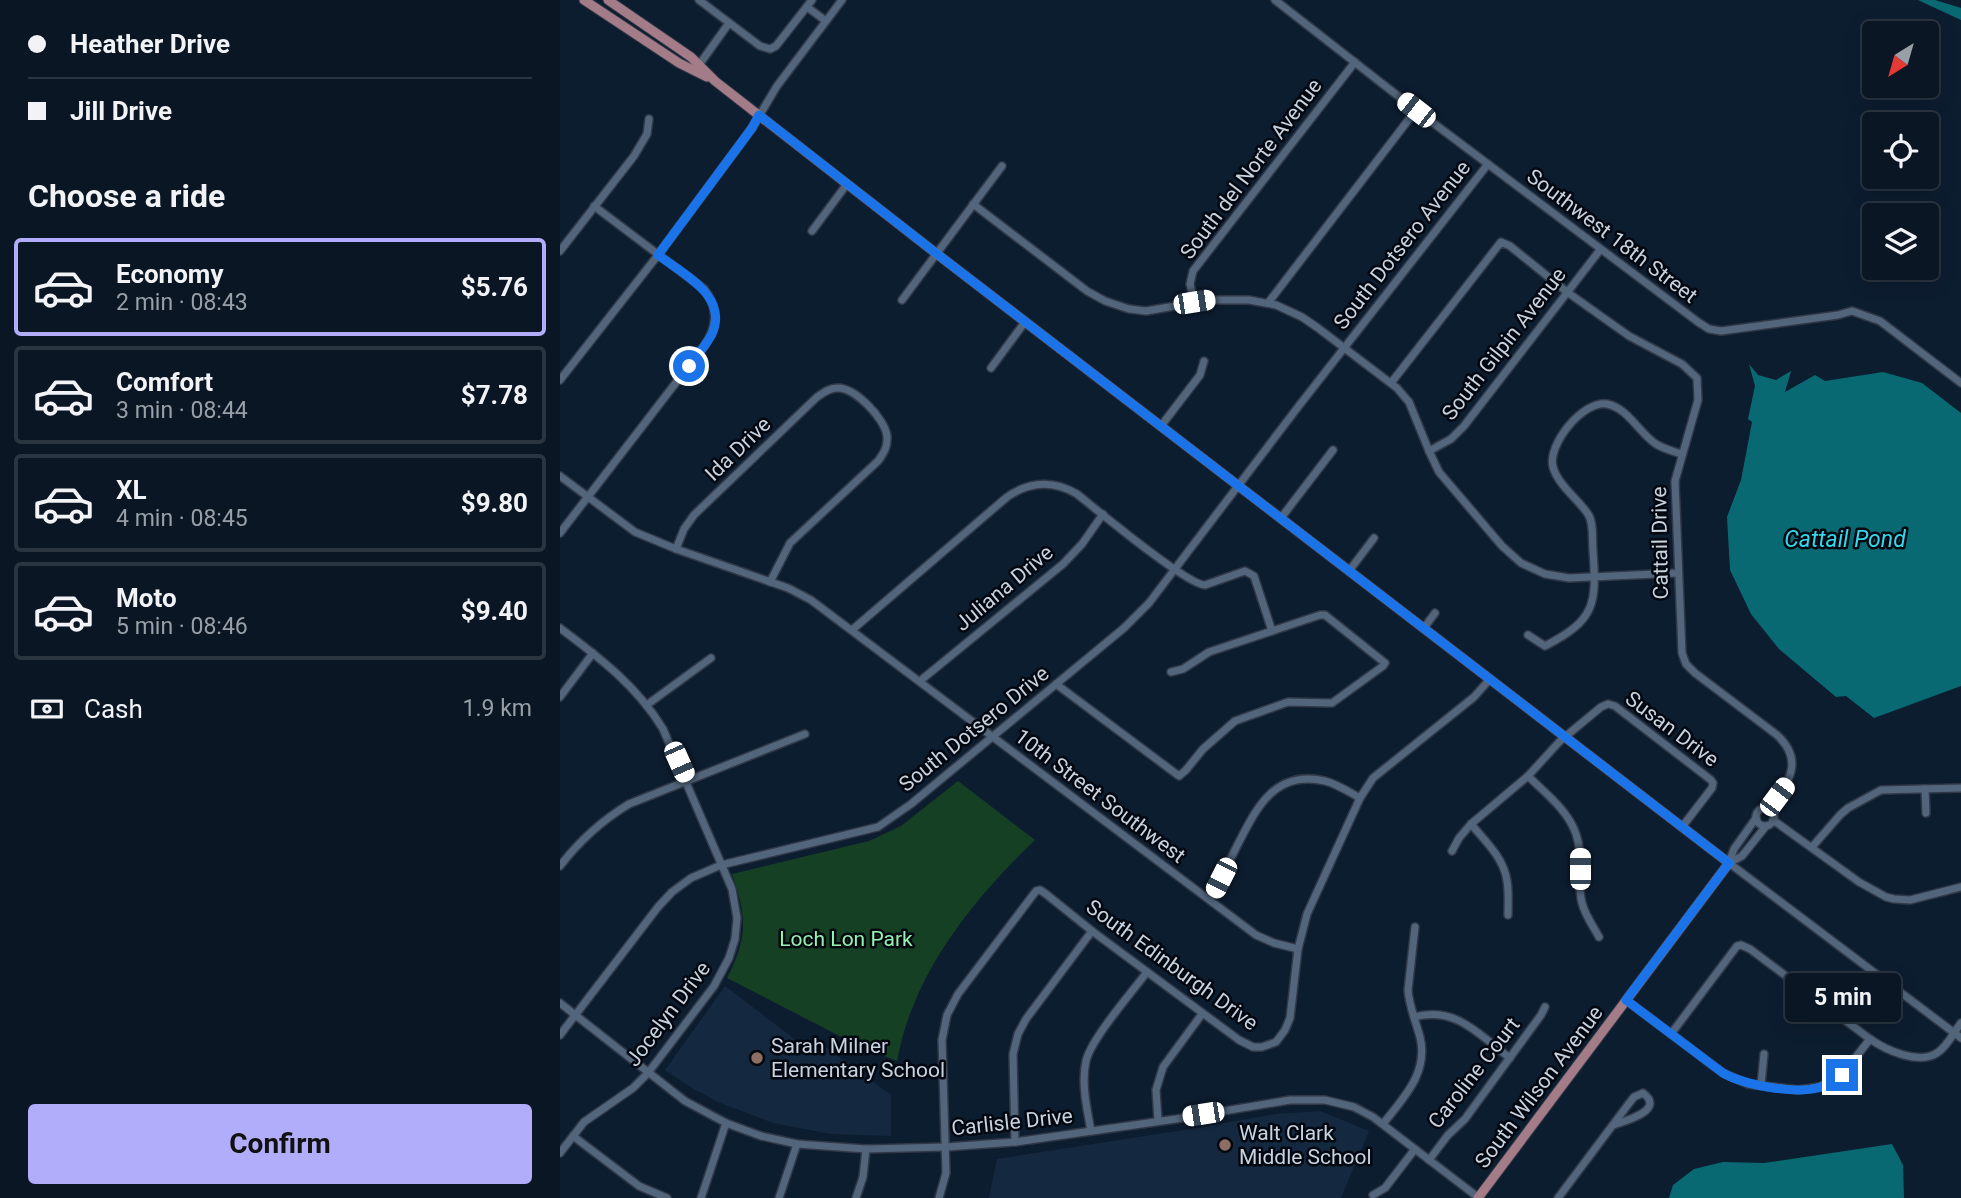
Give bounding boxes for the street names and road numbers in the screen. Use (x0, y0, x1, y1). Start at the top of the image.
street label: South del Norte Avenue (1175, 74, 1327, 264)
street label: South Dotsero Avenue (1329, 156, 1475, 334)
street label: Southwest 18th Street (1522, 164, 1702, 308)
street label: South Gilpin Avenue (1437, 263, 1571, 425)
street label: Ida Drive (700, 412, 776, 486)
street label: Cattail Drive (1647, 486, 1673, 600)
street label: Juliana Drive (950, 540, 1058, 636)
street label: South Dotsero Drive (894, 661, 1054, 797)
street label: Susan Drive (1621, 686, 1723, 772)
street label: 10th Street Southwest (1010, 724, 1190, 868)
street label: South Edinburgh Drive (1082, 895, 1262, 1035)
street label: Jocelyn Drive (621, 957, 715, 1071)
street label: South Wilson Avenue (1470, 1001, 1608, 1173)
street label: Caroline Court (1423, 1013, 1525, 1133)
street label: Carlisle Drive (950, 1104, 1074, 1140)

